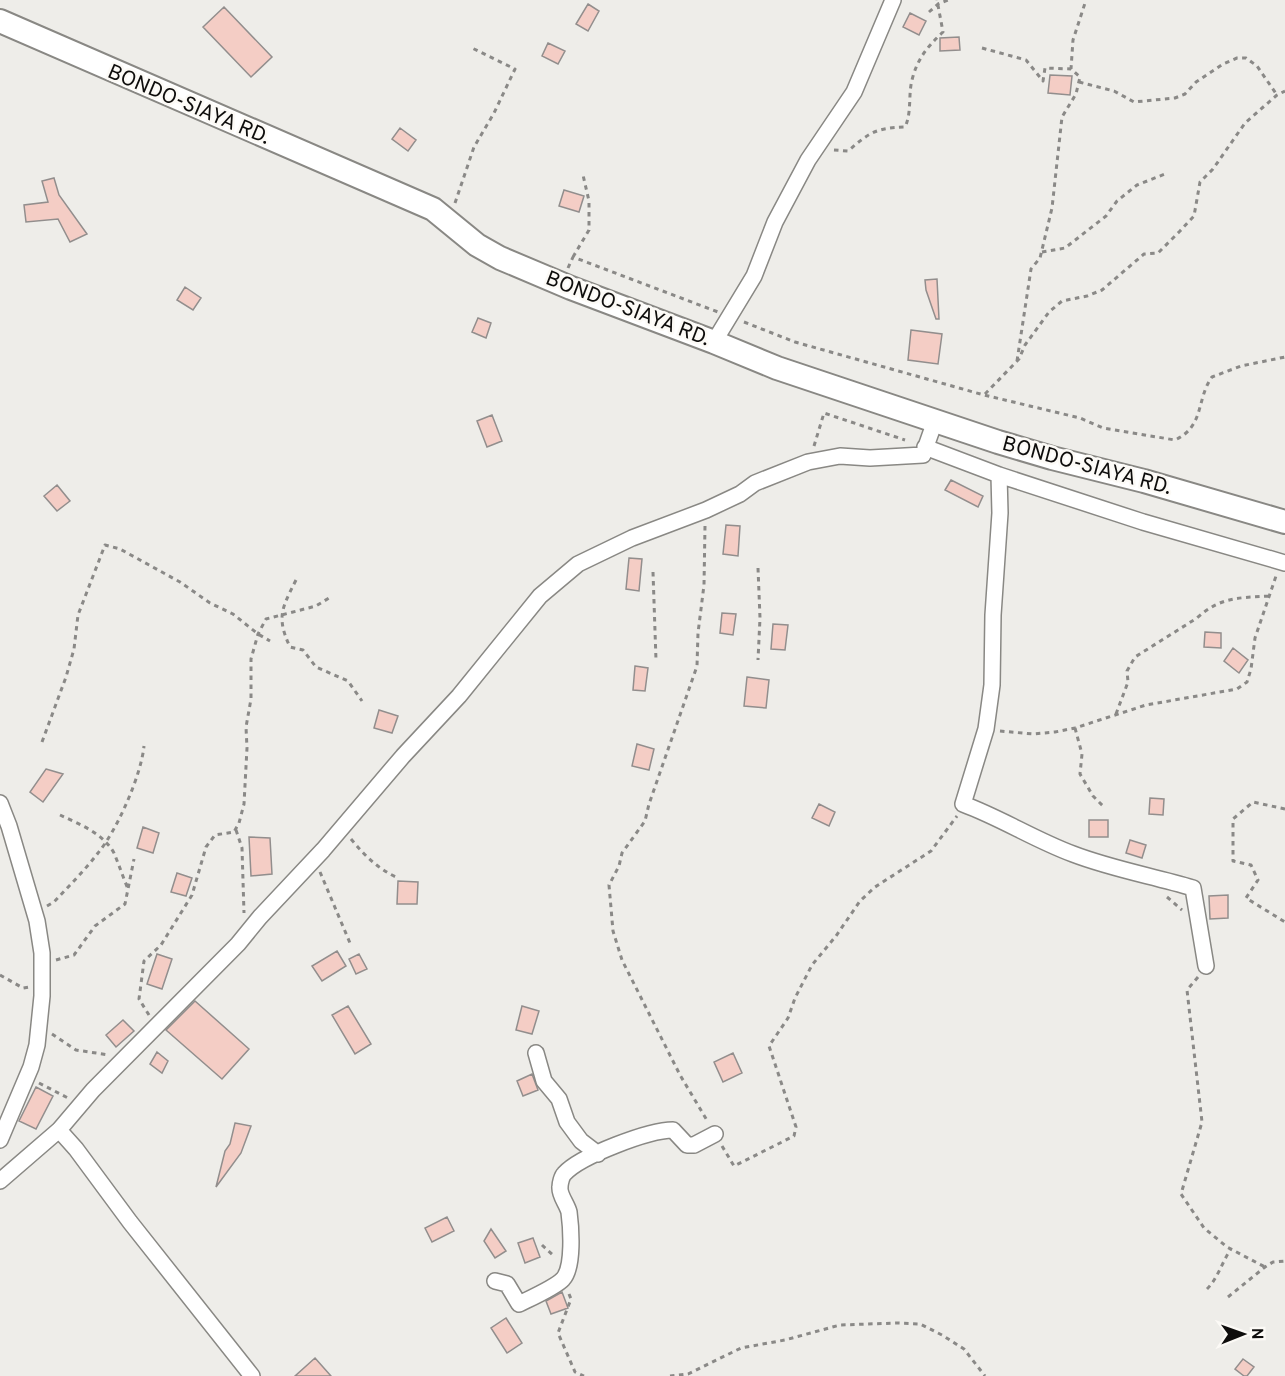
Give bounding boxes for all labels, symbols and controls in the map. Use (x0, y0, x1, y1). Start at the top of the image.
street label: BONDO-SIAYA RD. (103, 59, 274, 152)
street label: BONDO-SIAYA RD. (541, 266, 714, 353)
street label: BONDO-SIAYA RD. (999, 431, 1174, 502)
north arrow (1213, 1304, 1273, 1364)
text: N (1246, 1328, 1266, 1340)

